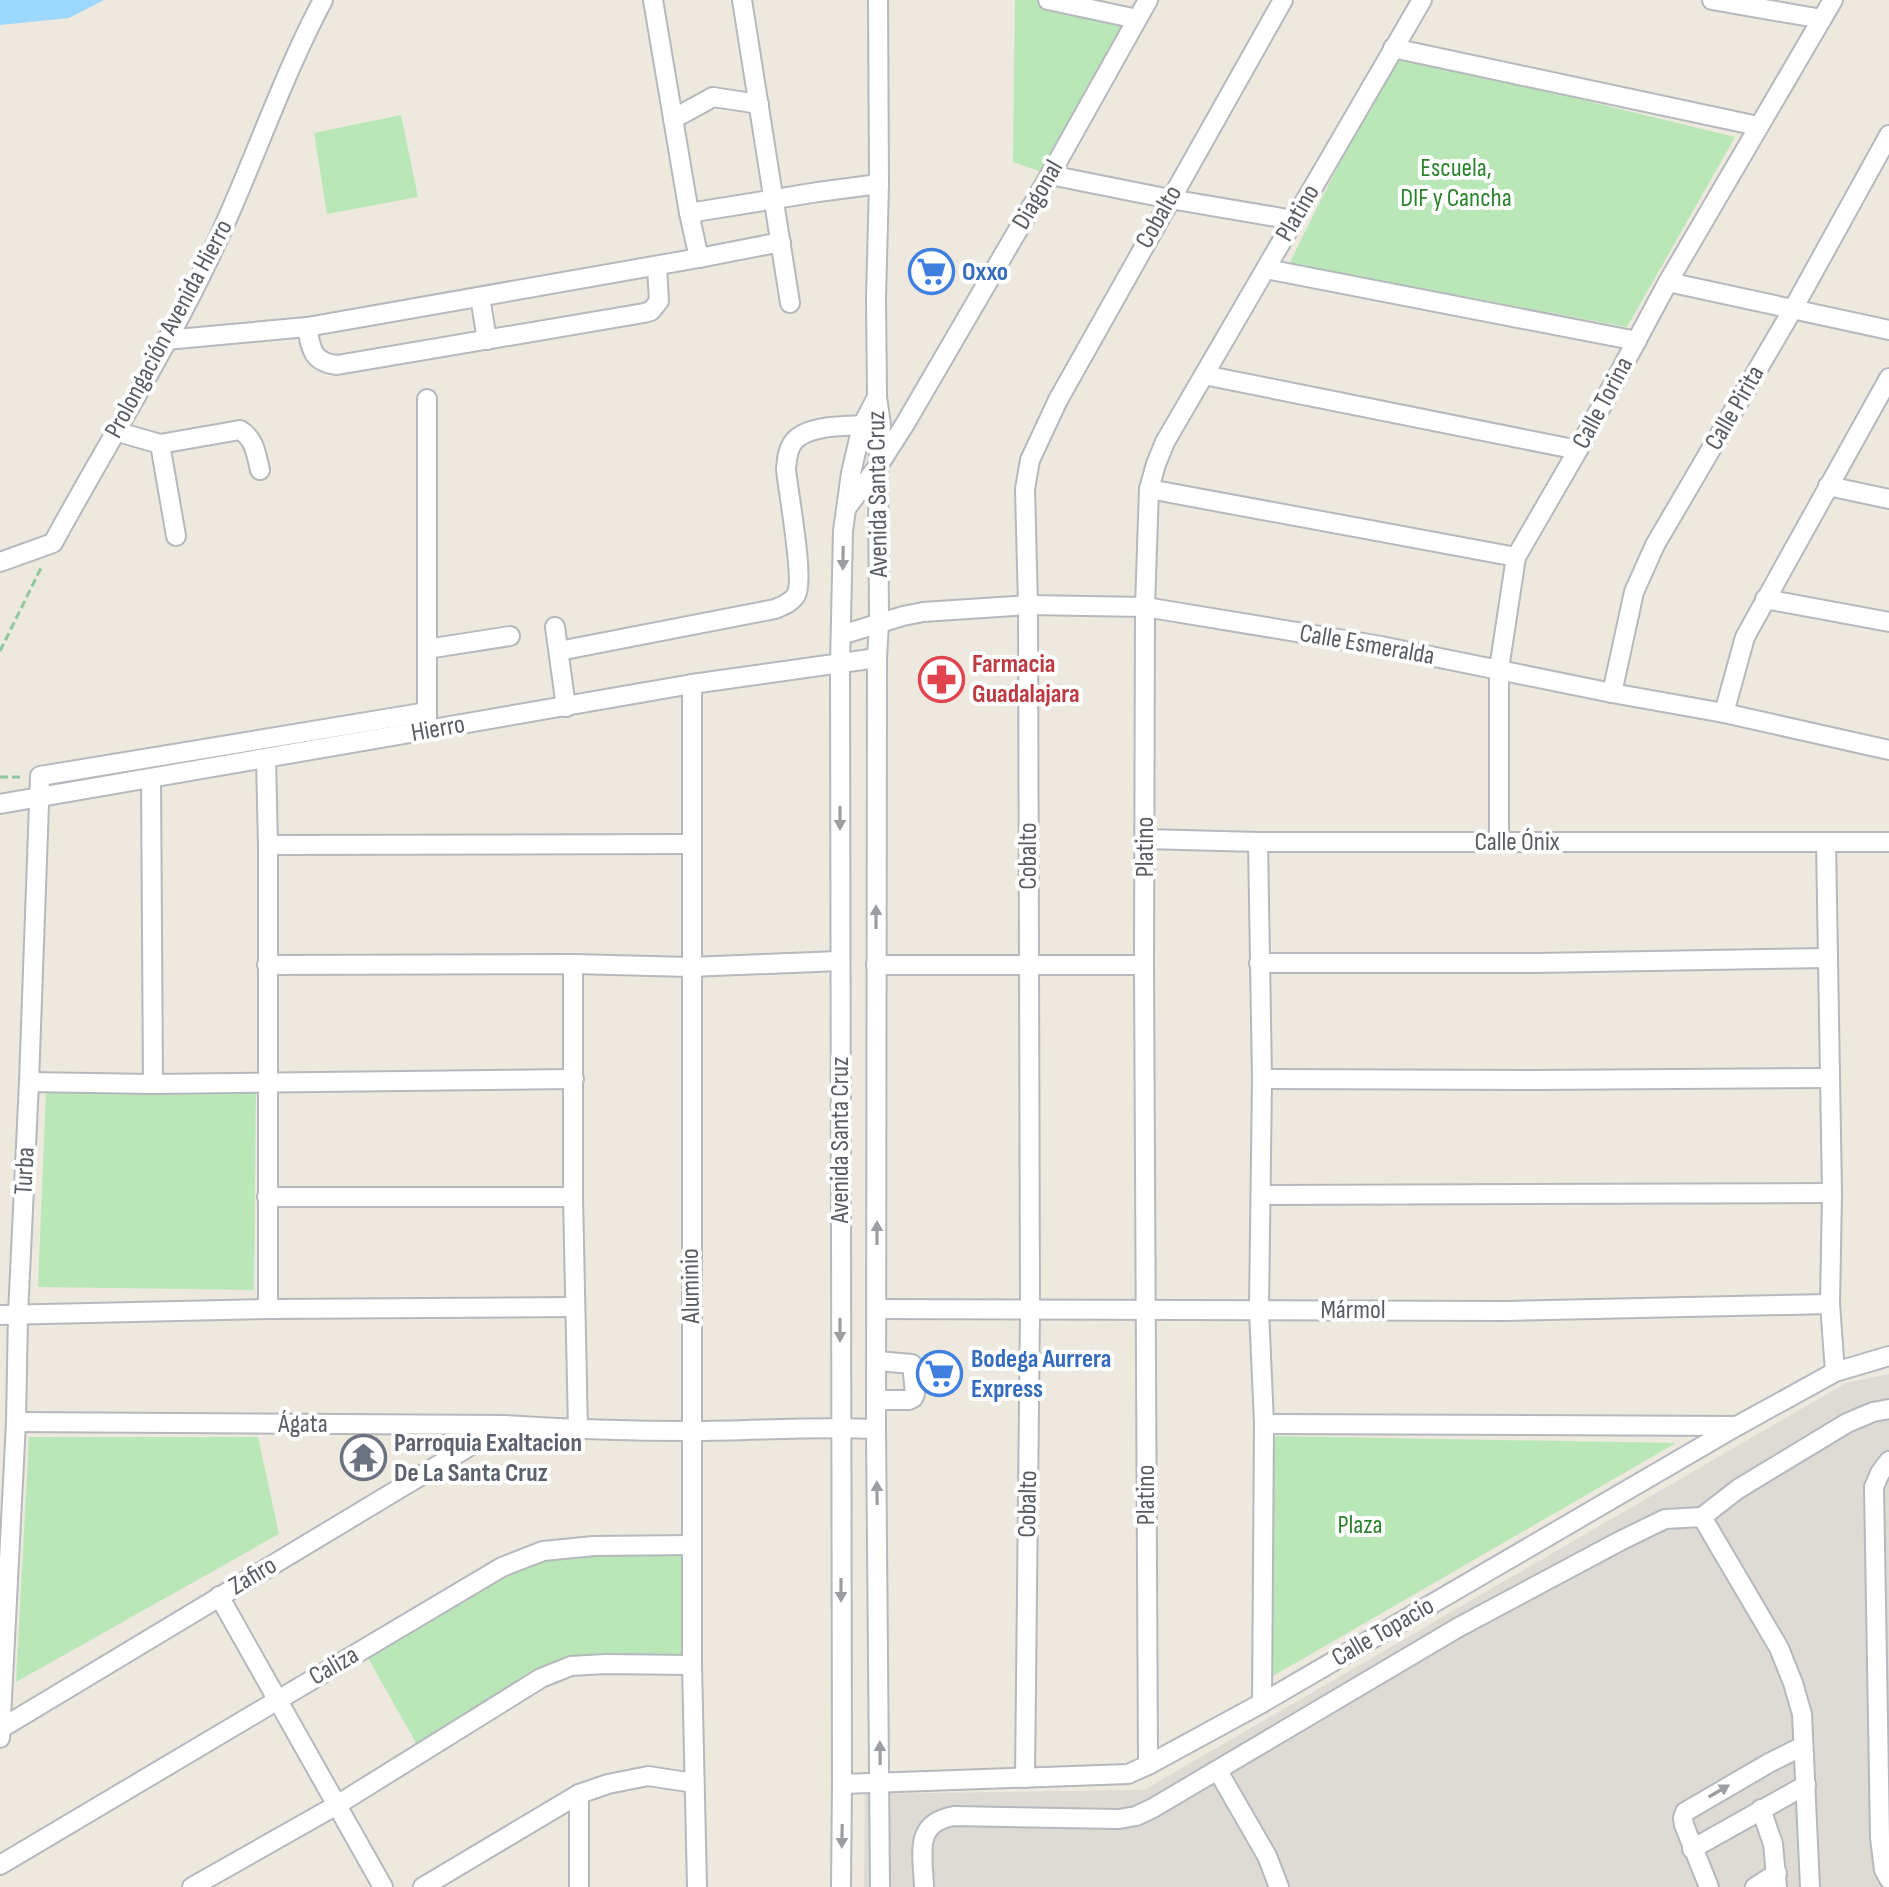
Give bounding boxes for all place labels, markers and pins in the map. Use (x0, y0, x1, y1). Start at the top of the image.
supermarket icon: Oxxo (907, 248, 955, 296)
place label: Oxxo (962, 257, 1008, 288)
place label: Farmacia Guadalajara (972, 649, 1080, 710)
pharmacy icon: Farmacia Guadalajara (917, 655, 965, 703)
place label: Bodega Aurrera Express (971, 1344, 1111, 1405)
supermarket icon: Bodega Aurrera Express (916, 1350, 964, 1398)
place label: Parroquia Exaltacion De La Santa Cruz (394, 1428, 582, 1489)
temple icon: Parroquia Exaltacion De La Santa Cruz (339, 1434, 387, 1482)

